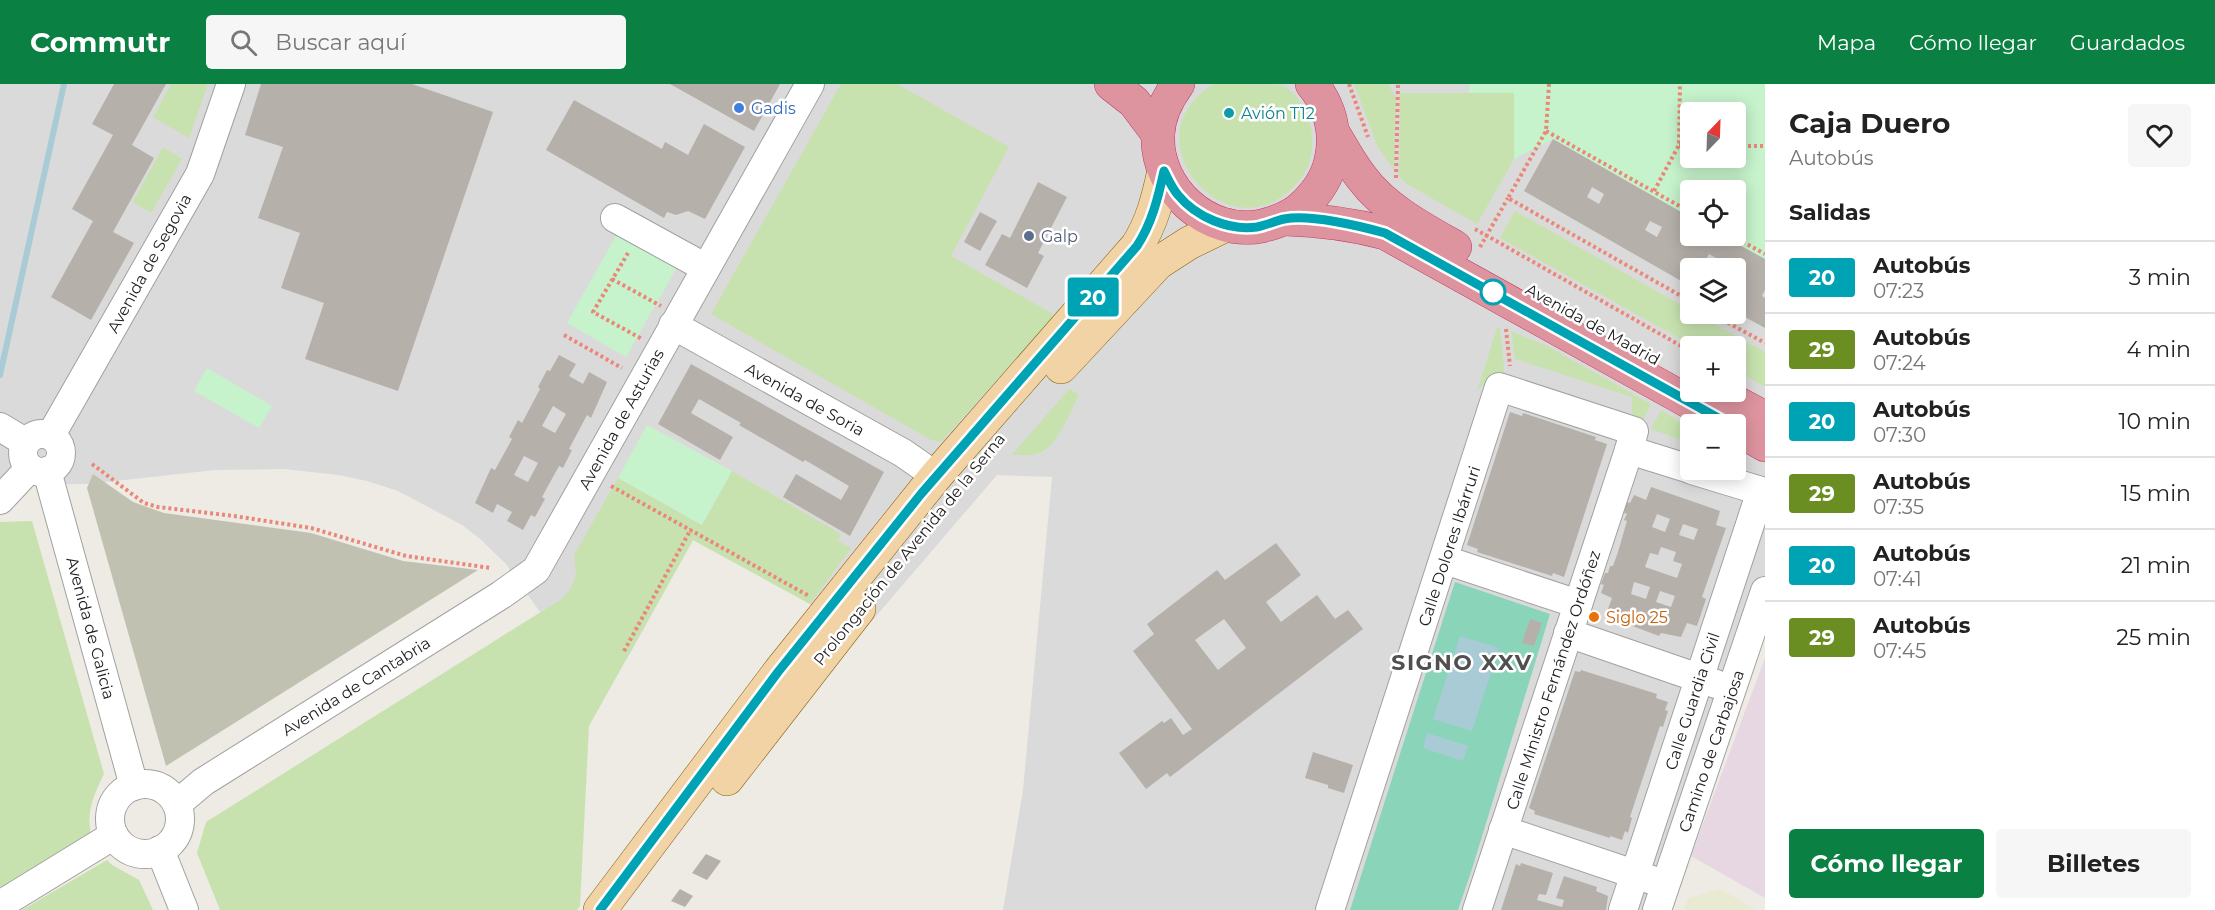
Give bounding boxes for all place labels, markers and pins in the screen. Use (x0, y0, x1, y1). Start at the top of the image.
place label: Gadis (751, 99, 796, 118)
marker: Gadis (732, 101, 746, 115)
place label: Avión T12 (1241, 104, 1315, 123)
marker: Avión T12 (1222, 106, 1236, 120)
place label: Galp (1041, 227, 1078, 246)
marker: Galp (1022, 229, 1036, 243)
unlabelled marker (1480, 279, 1506, 305)
place label: Siglo 25 (1606, 608, 1668, 627)
marker: Siglo 25 (1587, 610, 1601, 624)

